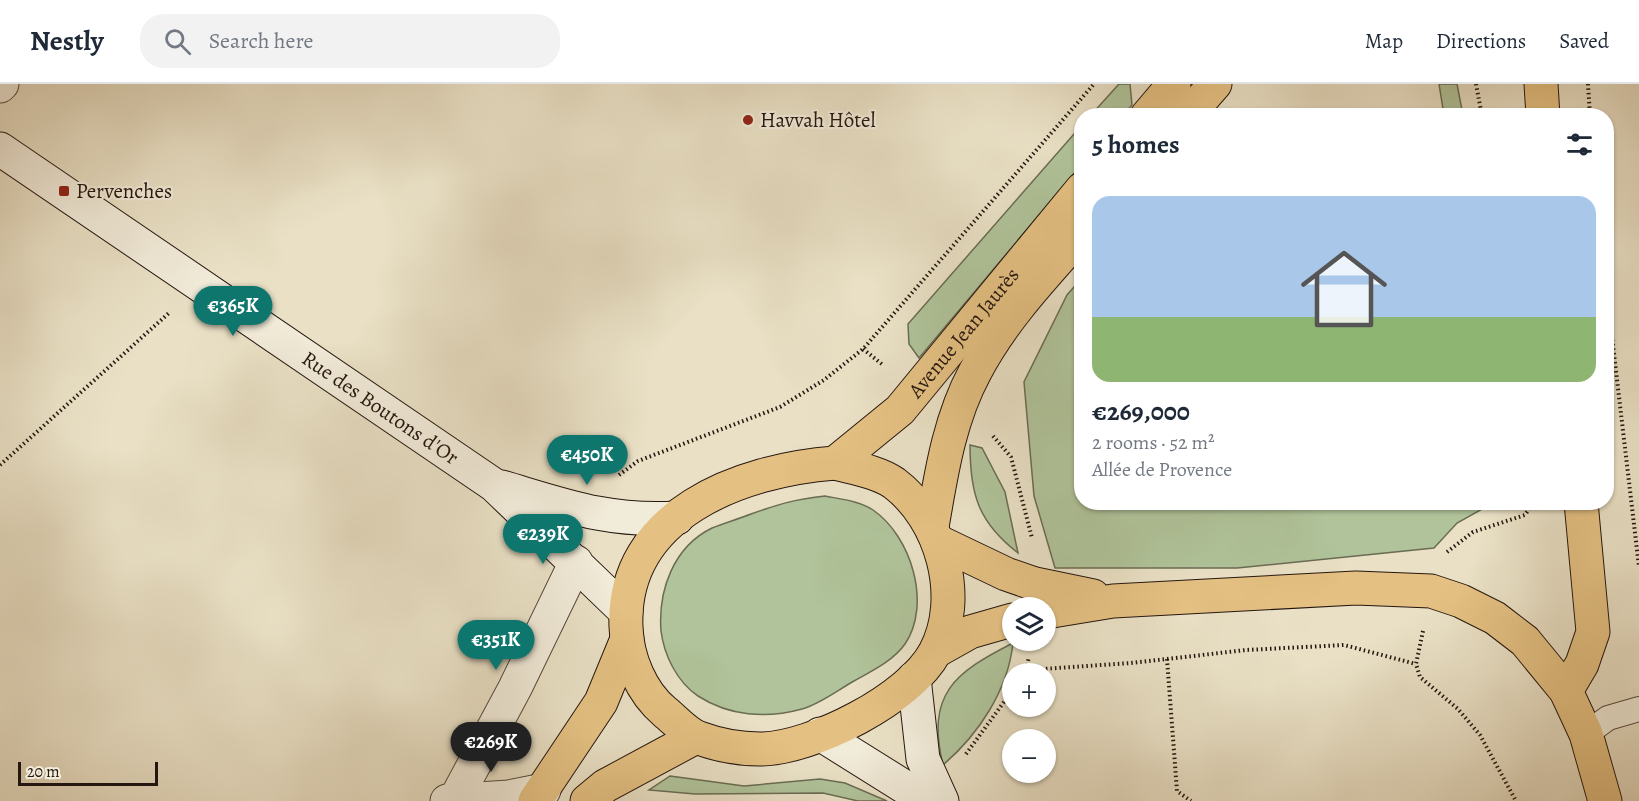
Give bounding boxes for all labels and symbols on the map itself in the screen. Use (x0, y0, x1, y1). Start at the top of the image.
place label: Havvah Hôtel (760, 106, 876, 134)
marker: Havvah Hôtel (741, 113, 755, 127)
place label: Pervenches (76, 177, 172, 205)
marker: Pervenches (57, 184, 71, 198)
street label: Avenue Jean Jaurès (901, 262, 1026, 404)
pin: €365K (191, 286, 275, 337)
street label: Rue des Boutons d'Or (296, 344, 464, 471)
pin: €450K (545, 435, 629, 486)
pin: €239K (501, 514, 585, 565)
pin: €351K (454, 620, 538, 671)
pin: €269K (449, 722, 533, 773)
scale bar (18, 759, 158, 786)

